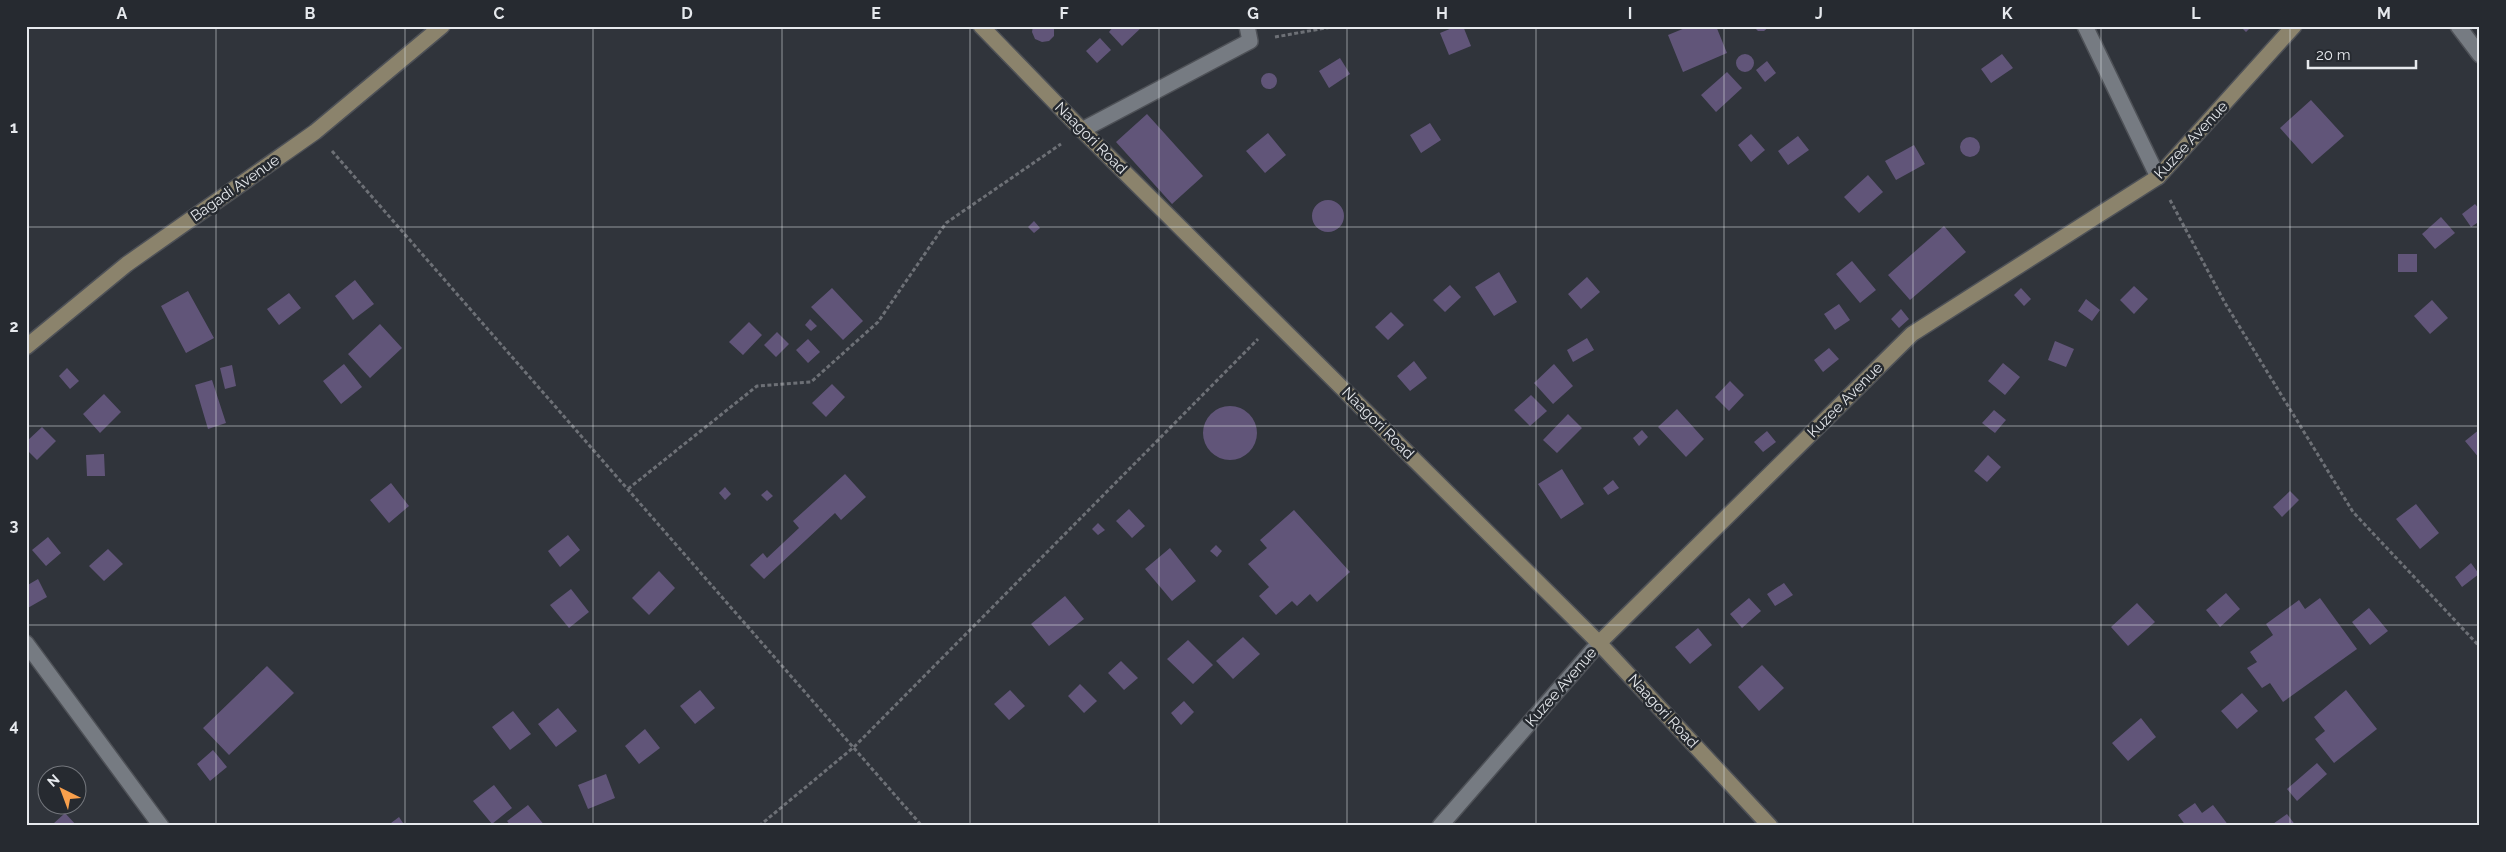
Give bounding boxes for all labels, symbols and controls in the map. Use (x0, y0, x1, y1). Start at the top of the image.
text: A (117, 4, 128, 23)
text: B (305, 4, 316, 23)
text: C (494, 4, 505, 23)
text: D (681, 4, 693, 23)
text: E (871, 4, 881, 23)
text: F (1059, 4, 1069, 23)
text: G (1247, 4, 1259, 23)
text: H (1436, 4, 1448, 23)
text: I (1628, 4, 1632, 23)
text: J (1815, 4, 1823, 23)
text: K (2002, 4, 2013, 23)
text: L (2191, 4, 2201, 23)
text: M (2377, 4, 2391, 23)
scale bar (2308, 38, 2416, 70)
text: 20 m (2316, 46, 2351, 64)
street label: Kuzee Avenue (2151, 97, 2232, 182)
street label: Naagori Road (1051, 98, 1131, 178)
text: 1 (10, 118, 18, 137)
street label: Bagadi Avenue (187, 151, 283, 225)
text: 2 (9, 317, 19, 336)
street label: Kuzee Avenue (1804, 358, 1887, 441)
street label: Naagori Road (1338, 383, 1418, 463)
text: 3 (10, 516, 19, 535)
street label: Kuzee Avenue (1522, 644, 1600, 730)
street label: Naagori Road (1624, 670, 1702, 752)
text: 4 (9, 716, 19, 735)
north arrow (38, 764, 88, 814)
text: N (44, 771, 63, 790)

